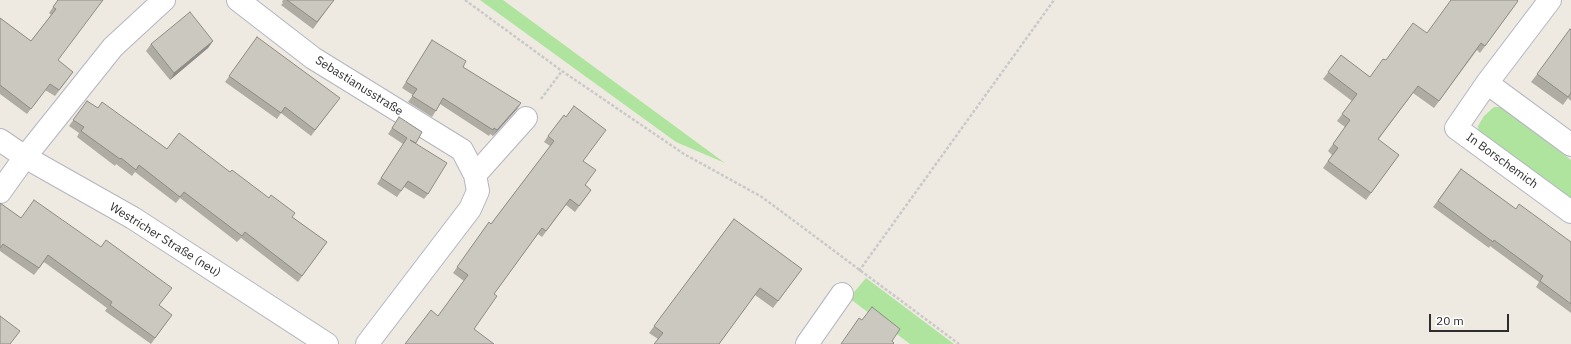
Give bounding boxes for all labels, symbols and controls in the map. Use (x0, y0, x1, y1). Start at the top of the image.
street label: Sebastianusstraße (312, 53, 406, 119)
street label: In Borschemich (1463, 130, 1541, 192)
street label: Westricher Straße (neu) (107, 200, 223, 280)
scale bar (1431, 306, 1511, 332)
text: 20 m (1436, 313, 1464, 328)

